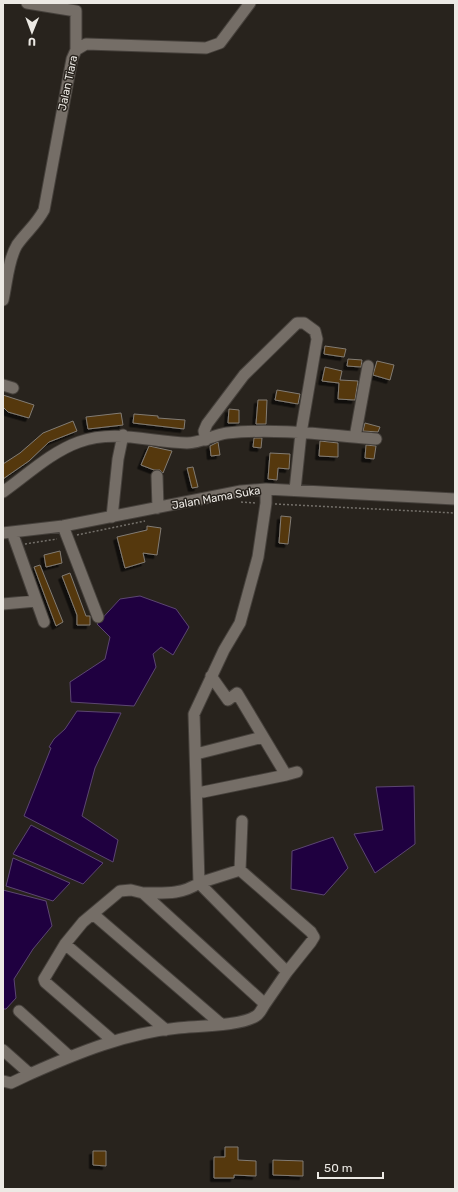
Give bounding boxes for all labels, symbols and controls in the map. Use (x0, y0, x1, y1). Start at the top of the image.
north arrow (12, 12, 52, 52)
text: U (28, 35, 36, 48)
street label: Jalan Tiara (56, 54, 80, 112)
street label: Jalan Mama Suka (171, 484, 261, 512)
scale bar (318, 1154, 383, 1180)
text: 50 m (324, 1161, 352, 1175)

